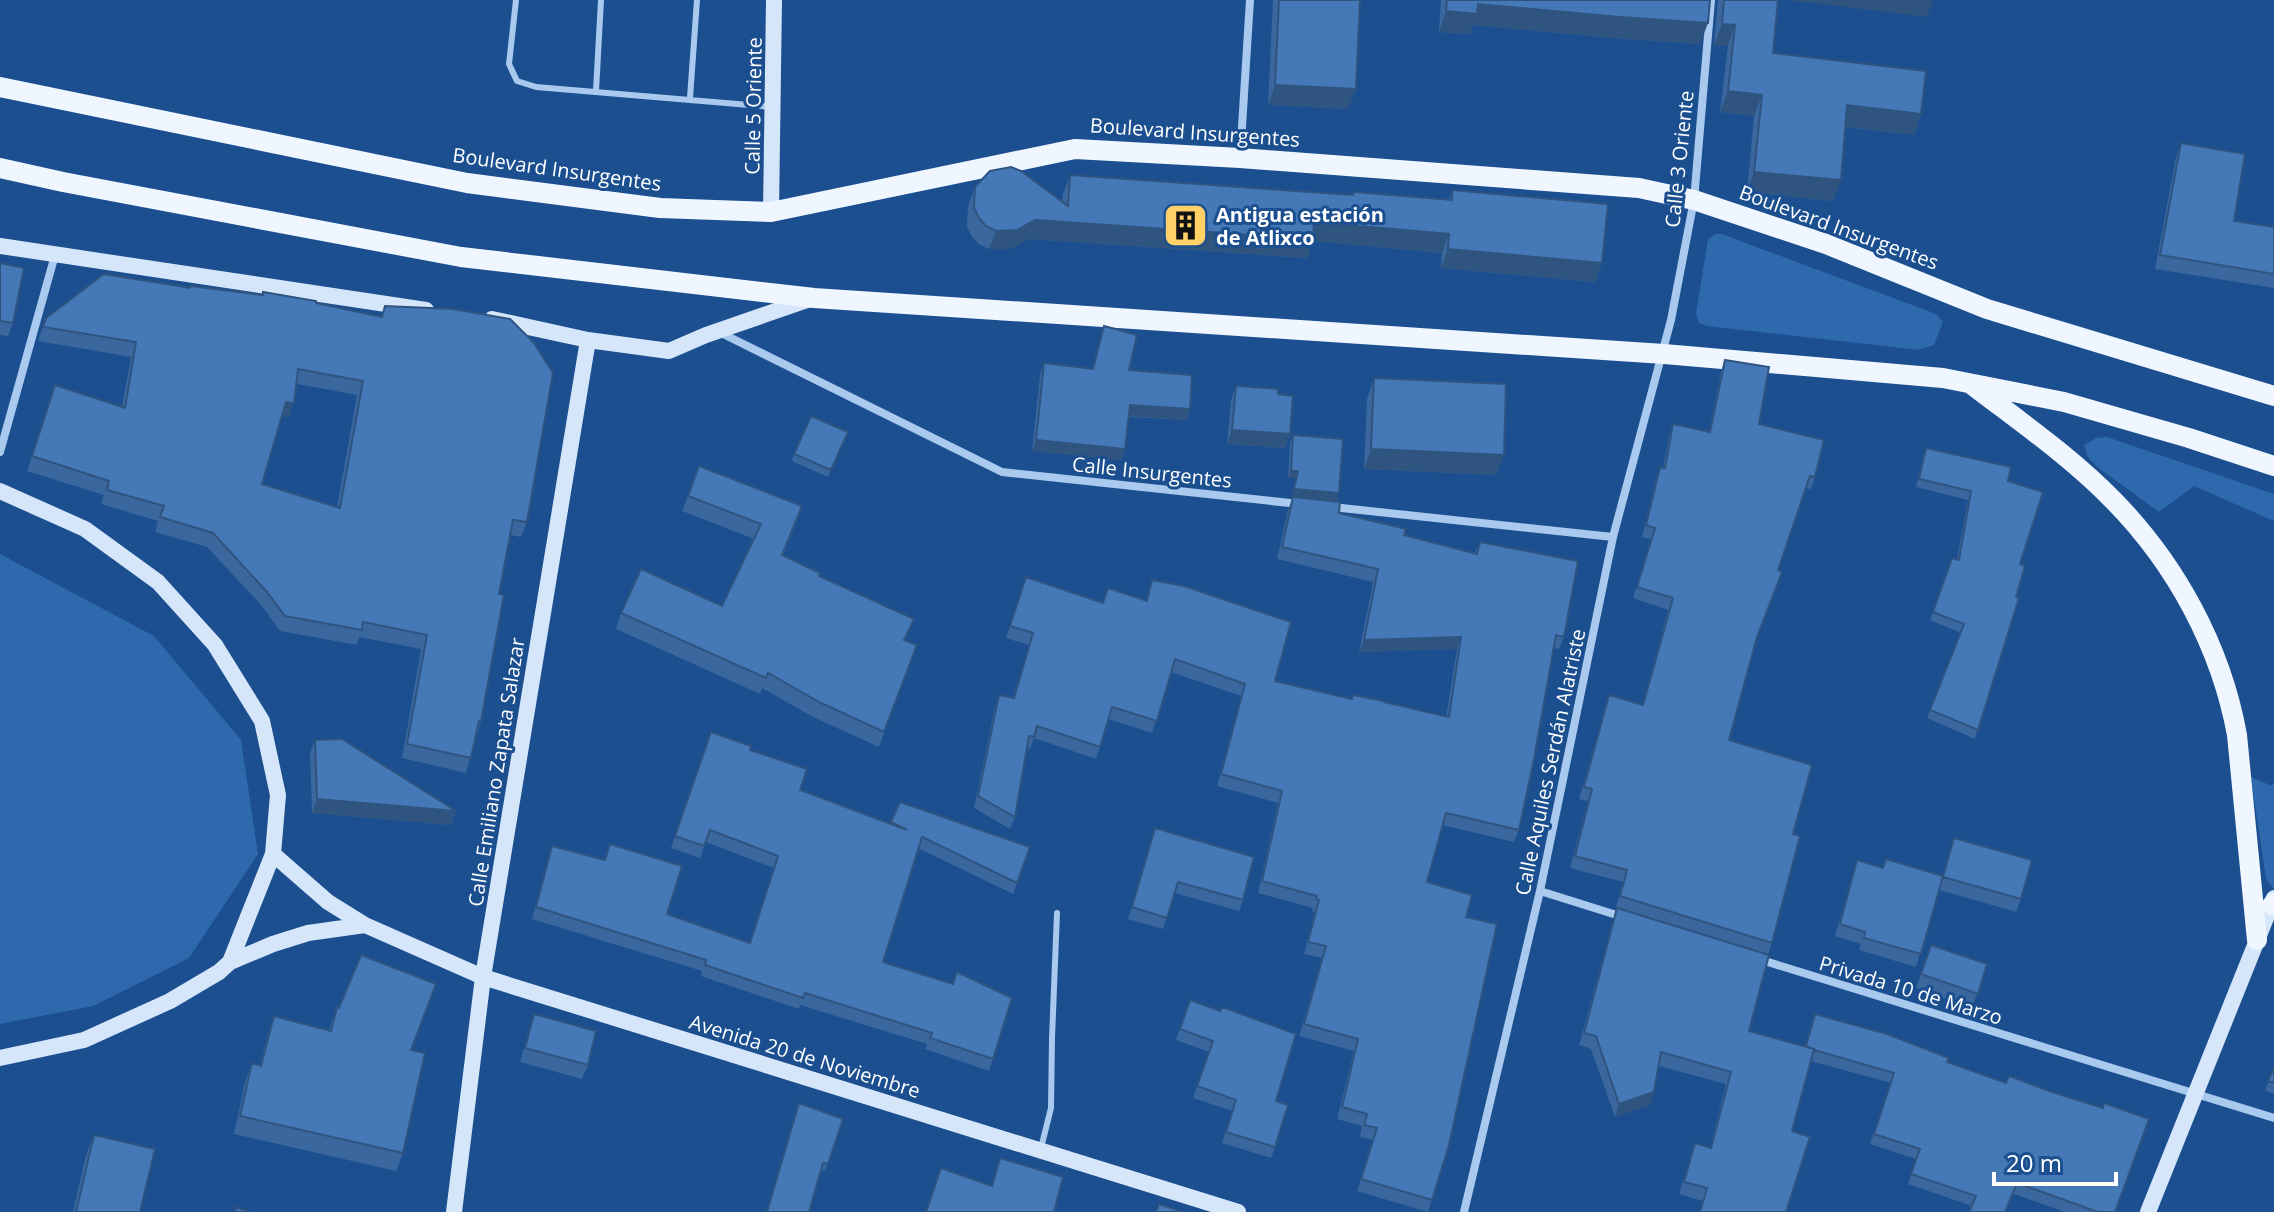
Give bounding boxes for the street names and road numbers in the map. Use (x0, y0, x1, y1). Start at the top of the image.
street label: Calle 5 Oriente (738, 37, 768, 175)
street label: Calle 3 Oriente (1658, 89, 1700, 229)
street label: Boulevard Insurgentes (1089, 111, 1301, 153)
street label: Boulevard Insurgentes (451, 141, 663, 197)
street label: Boulevard Insurgentes (1736, 178, 1942, 276)
street label: Calle Insurgentes (1071, 450, 1233, 494)
street label: Calle Aquiles Serdán Alatriste (1509, 626, 1591, 898)
street label: Calle Emiliano Zapata Salazar (461, 636, 531, 908)
street label: Privada 10 de Marzo (1816, 949, 2006, 1031)
street label: Avenida 20 de Noviembre (686, 1008, 924, 1104)

